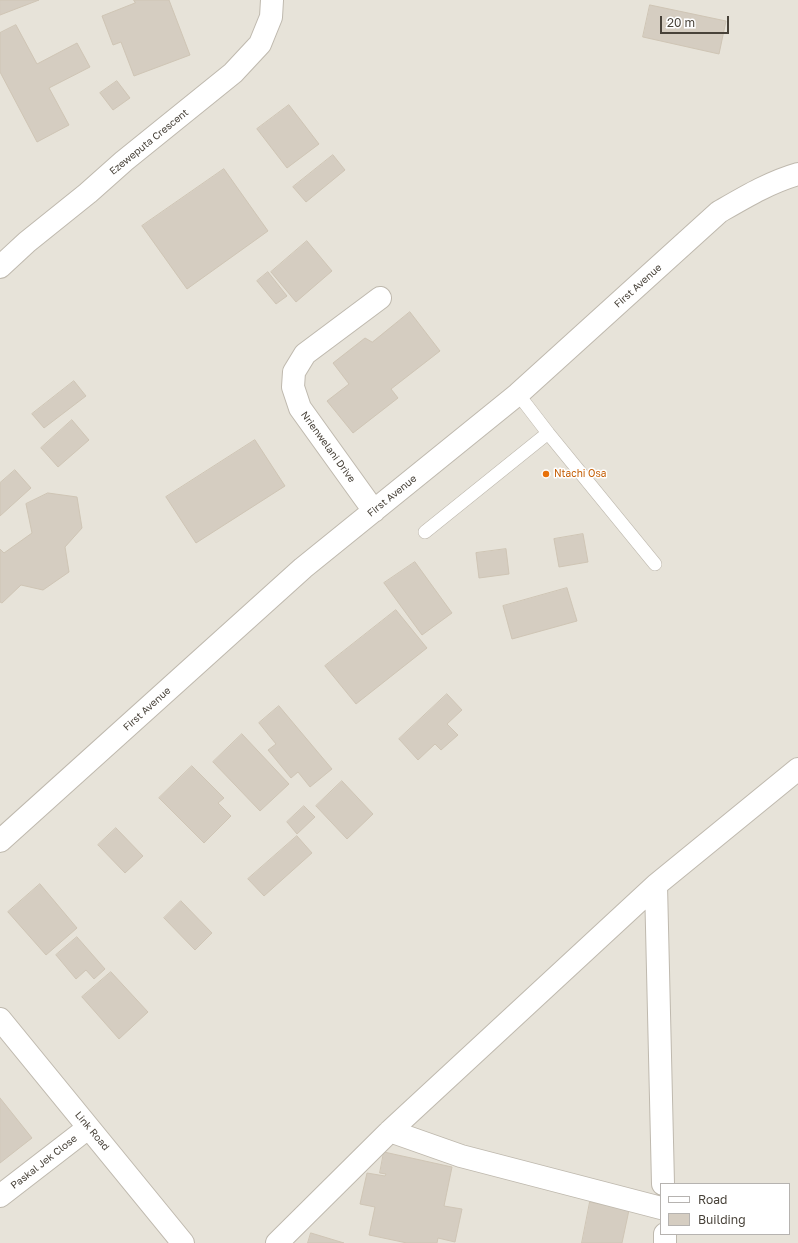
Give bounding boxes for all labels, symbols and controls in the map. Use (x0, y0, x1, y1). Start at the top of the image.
scale bar (662, 8, 731, 34)
text: 20 m (667, 15, 695, 30)
street label: Ezeweputa Crescent (107, 106, 191, 178)
street label: First Avenue (612, 262, 664, 310)
street label: Nrienwelani Drive (298, 409, 358, 485)
place label: Ntachi Osa (554, 468, 606, 480)
marker: Ntachi Osa (541, 469, 551, 479)
street label: First Avenue (365, 473, 419, 519)
street label: First Avenue (121, 685, 173, 733)
street label: Link Road (72, 1109, 112, 1153)
street label: Paskal Jek Close (8, 1132, 80, 1192)
legend (660, 1183, 790, 1235)
text: Road (698, 1192, 727, 1207)
text: Building (698, 1212, 746, 1227)

